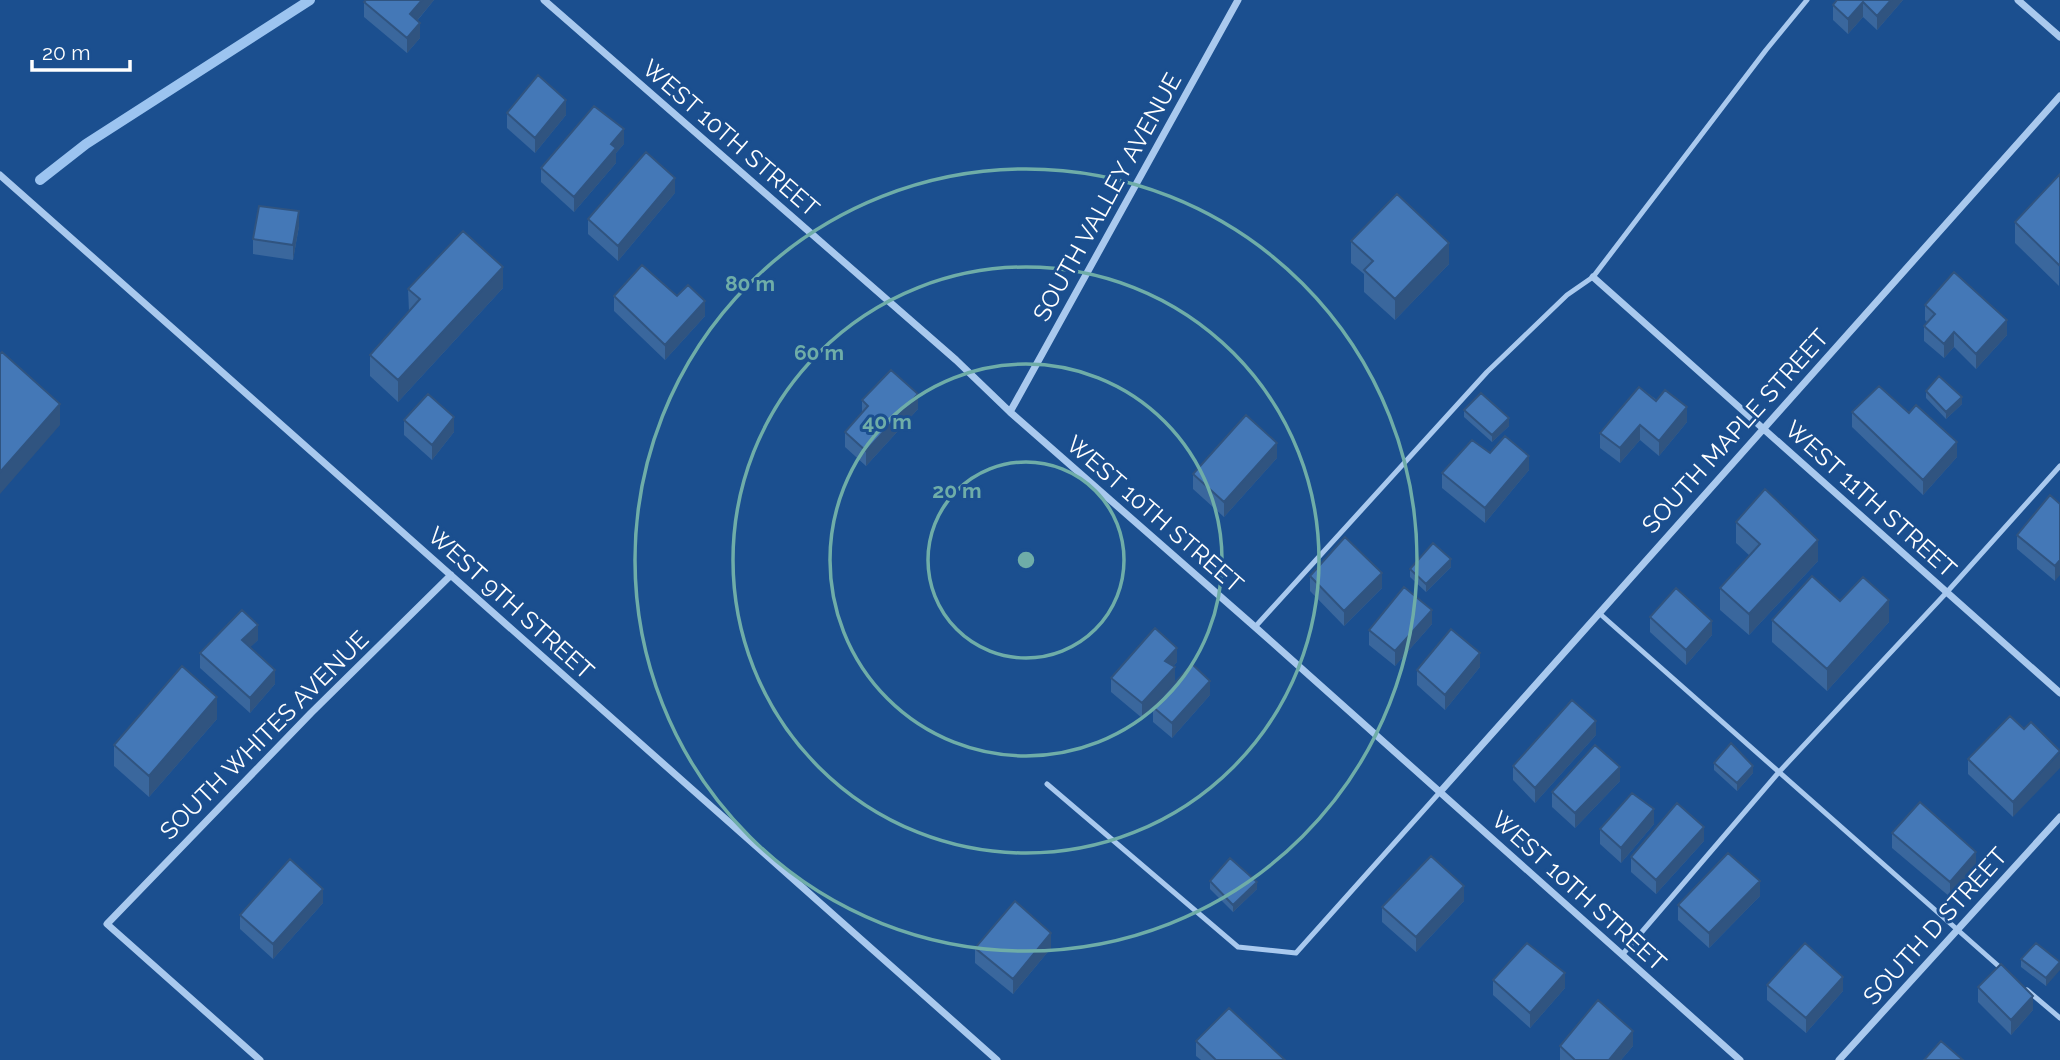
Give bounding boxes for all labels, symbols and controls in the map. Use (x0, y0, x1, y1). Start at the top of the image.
scale bar (32, 28, 130, 72)
text: 20 m (42, 40, 90, 65)
street label: WEST 10TH STREET (637, 53, 826, 223)
street label: SOUTH VALLEY AVENUE (1027, 68, 1187, 326)
text: 80 m (725, 271, 775, 296)
street label: SOUTH MAPLE STREET (1636, 323, 1835, 539)
text: 60 m (794, 340, 844, 365)
text: 40 m (862, 409, 912, 434)
street label: WEST 11TH STREET (1779, 414, 1963, 584)
street label: WEST 10TH STREET (1061, 429, 1250, 599)
text: 20 m (932, 478, 982, 503)
street label: WEST 9TH STREET (422, 521, 600, 686)
centre of rings (1014, 548, 1038, 572)
street label: SOUTH WHITES AVENUE (154, 625, 374, 845)
street label: WEST 10TH STREET (1486, 805, 1673, 977)
street label: SOUTH D STREET (1857, 841, 2013, 1010)

